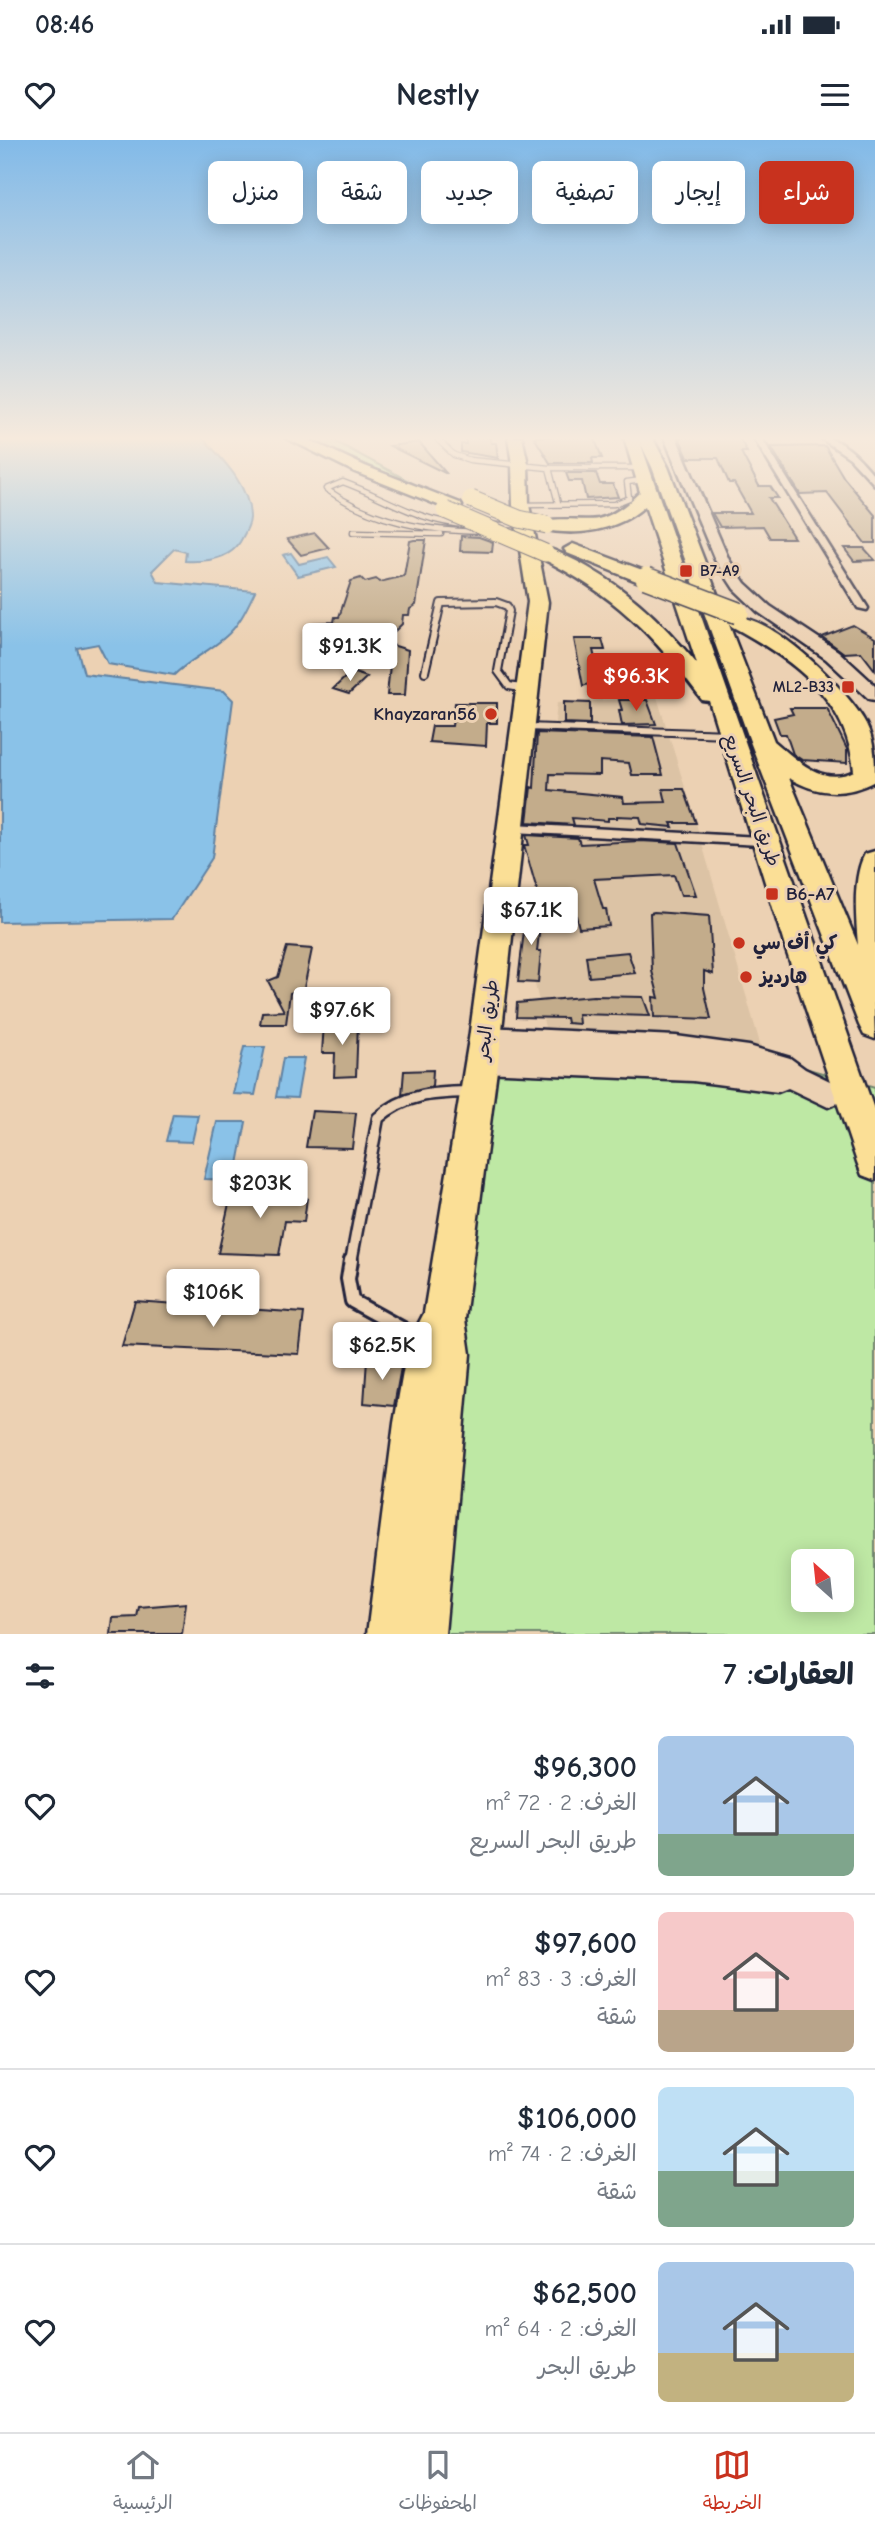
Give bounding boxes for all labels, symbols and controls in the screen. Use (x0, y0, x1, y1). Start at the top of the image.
text: 08:46 (35, 10, 94, 40)
icon: heart (21, 76, 59, 114)
text: Nestly (396, 76, 479, 113)
icon: menu (816, 76, 854, 114)
chip: منزل (208, 161, 303, 224)
chip: شقة (317, 161, 407, 224)
chip: جديد (421, 161, 518, 224)
chip: تصفية (532, 161, 638, 224)
chip: إيجار (652, 161, 745, 224)
chip: شراء (759, 161, 854, 224)
place label: B7-A9 (700, 562, 740, 580)
marker: B7-A9 (678, 563, 694, 579)
pin: $91.3K (293, 624, 407, 683)
text: $91.3K (318, 632, 382, 659)
pin: $96.3K (579, 654, 693, 713)
text: $96.3K (603, 662, 669, 689)
place label: ML2-B33 (773, 678, 834, 696)
marker: ML2-B33 (840, 679, 856, 695)
place label: Khayzaran56 (373, 703, 477, 725)
marker: Khayzaran56 (483, 706, 499, 722)
street label: طريق البحر السريع (717, 731, 785, 870)
place label: B6-A7 (786, 883, 835, 905)
marker: B6-A7 (764, 886, 780, 902)
pin: $67.1K (474, 888, 588, 947)
text: $67.1K (500, 896, 562, 923)
place label: كي أف سي (753, 931, 838, 959)
marker: كي أف سي (731, 935, 747, 951)
place label: هارديز (758, 966, 807, 988)
marker: هارديز (738, 969, 754, 985)
street label: طريق البحر (471, 978, 503, 1064)
pin: $97.6K (285, 988, 399, 1047)
text: $97.6K (309, 996, 375, 1023)
pin: $203K (211, 1160, 309, 1220)
text: $203K (229, 1169, 291, 1196)
pin: $106K (164, 1270, 262, 1329)
text: $106K (182, 1278, 244, 1305)
pin: $62.5K (325, 1322, 439, 1382)
text: $62.5K (349, 1331, 415, 1358)
north arrow (791, 1549, 854, 1612)
map controls (791, 1549, 854, 1612)
icon: filters (21, 1657, 59, 1695)
text: العقارات: 7 (723, 1657, 854, 1692)
text: $96,300 (533, 1750, 637, 1785)
icon: home (714, 1764, 798, 1848)
icon: heart (21, 1787, 59, 1825)
text: الغرف: 2 · 72 m² (485, 1789, 637, 1816)
text: طريق البحر السريع (469, 1827, 637, 1854)
text: $97,600 (534, 1926, 637, 1961)
icon: home (714, 1940, 798, 2024)
icon: heart (21, 1963, 59, 2001)
text: الغرف: 3 · 83 m² (485, 1965, 637, 1992)
text: شقة (597, 2003, 637, 2030)
text: $106,000 (517, 2101, 637, 2136)
icon: home (714, 2115, 798, 2199)
icon: heart (21, 2138, 59, 2176)
text: الغرف: 2 · 74 m² (488, 2140, 637, 2167)
text: شقة (597, 2178, 637, 2205)
text: $62,500 (532, 2276, 637, 2311)
icon: home (714, 2290, 798, 2374)
icon: heart (21, 2313, 59, 2351)
text: الغرف: 2 · 64 m² (485, 2315, 637, 2342)
text: طريق البحر (538, 2353, 637, 2380)
tab: الرئيسية (113, 2446, 173, 2519)
tab: المحفوظات (399, 2446, 477, 2519)
tab: الخريطة (703, 2446, 762, 2519)

